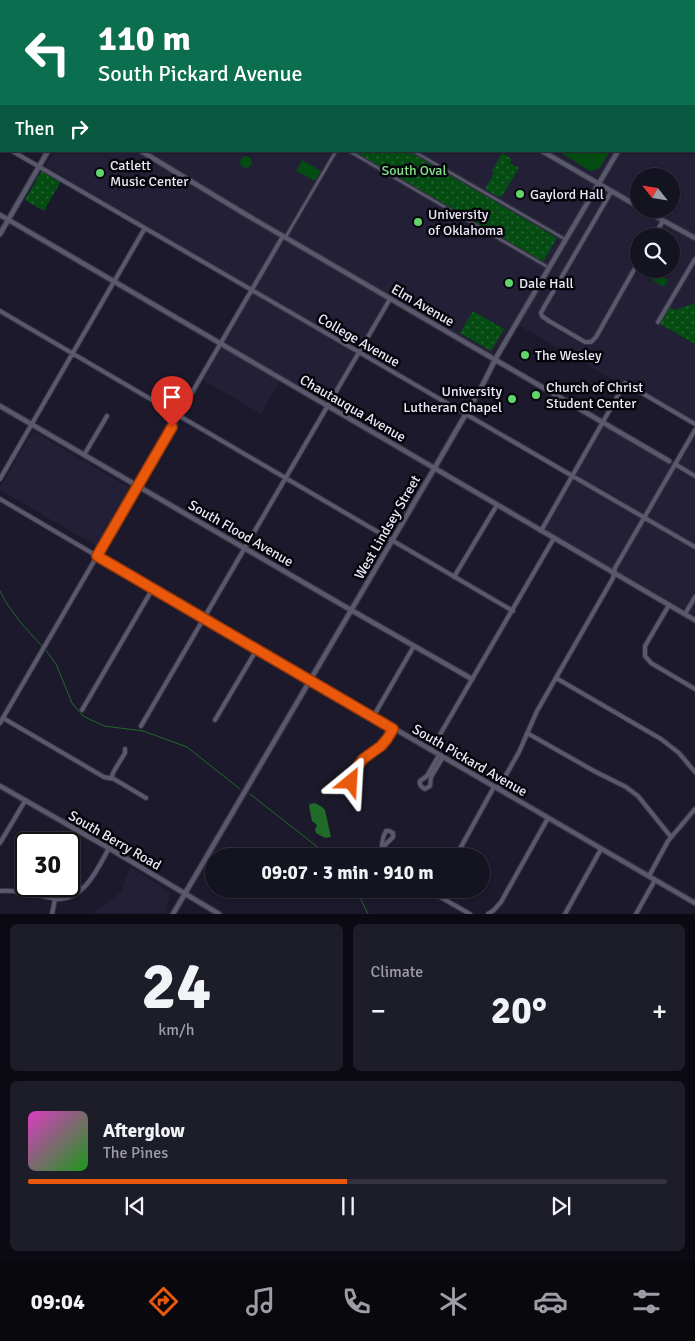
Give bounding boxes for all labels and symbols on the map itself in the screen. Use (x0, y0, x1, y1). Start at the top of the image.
place label: Catlett Music Center (110, 157, 189, 190)
park label: South Oval (381, 162, 447, 179)
marker: Catlett Music Center (94, 167, 106, 179)
north arrow (630, 168, 680, 218)
place label: Gaylord Hall (530, 186, 604, 203)
marker: Gaylord Hall (514, 188, 526, 200)
place label: University of Oklahoma (428, 206, 503, 239)
marker: University of Oklahoma (412, 216, 424, 228)
place label: Dale Hall (519, 275, 574, 292)
marker: Dale Hall (503, 277, 515, 289)
street label: Elm Avenue (388, 281, 457, 330)
street label: College Avenue (315, 310, 403, 371)
place label: The Wesley (535, 347, 602, 364)
marker: The Wesley (519, 349, 531, 361)
street label: Chautauqua Avenue (297, 371, 409, 446)
pin (151, 376, 193, 427)
place label: Church of Christ Student Center (546, 379, 643, 412)
place label: University Lutheran Chapel (403, 383, 502, 416)
marker: Church of Christ Student Center (530, 389, 542, 401)
marker: University Lutheran Chapel (506, 393, 518, 405)
street label: West Lindsey Street (351, 472, 424, 582)
street label: South Flood Avenue (185, 496, 296, 570)
street label: South Pickard Avenue (409, 721, 530, 800)
position arrow (324, 755, 376, 807)
street label: South Berry Road (65, 807, 164, 874)
speed limit sign: 30 (15, 832, 80, 897)

